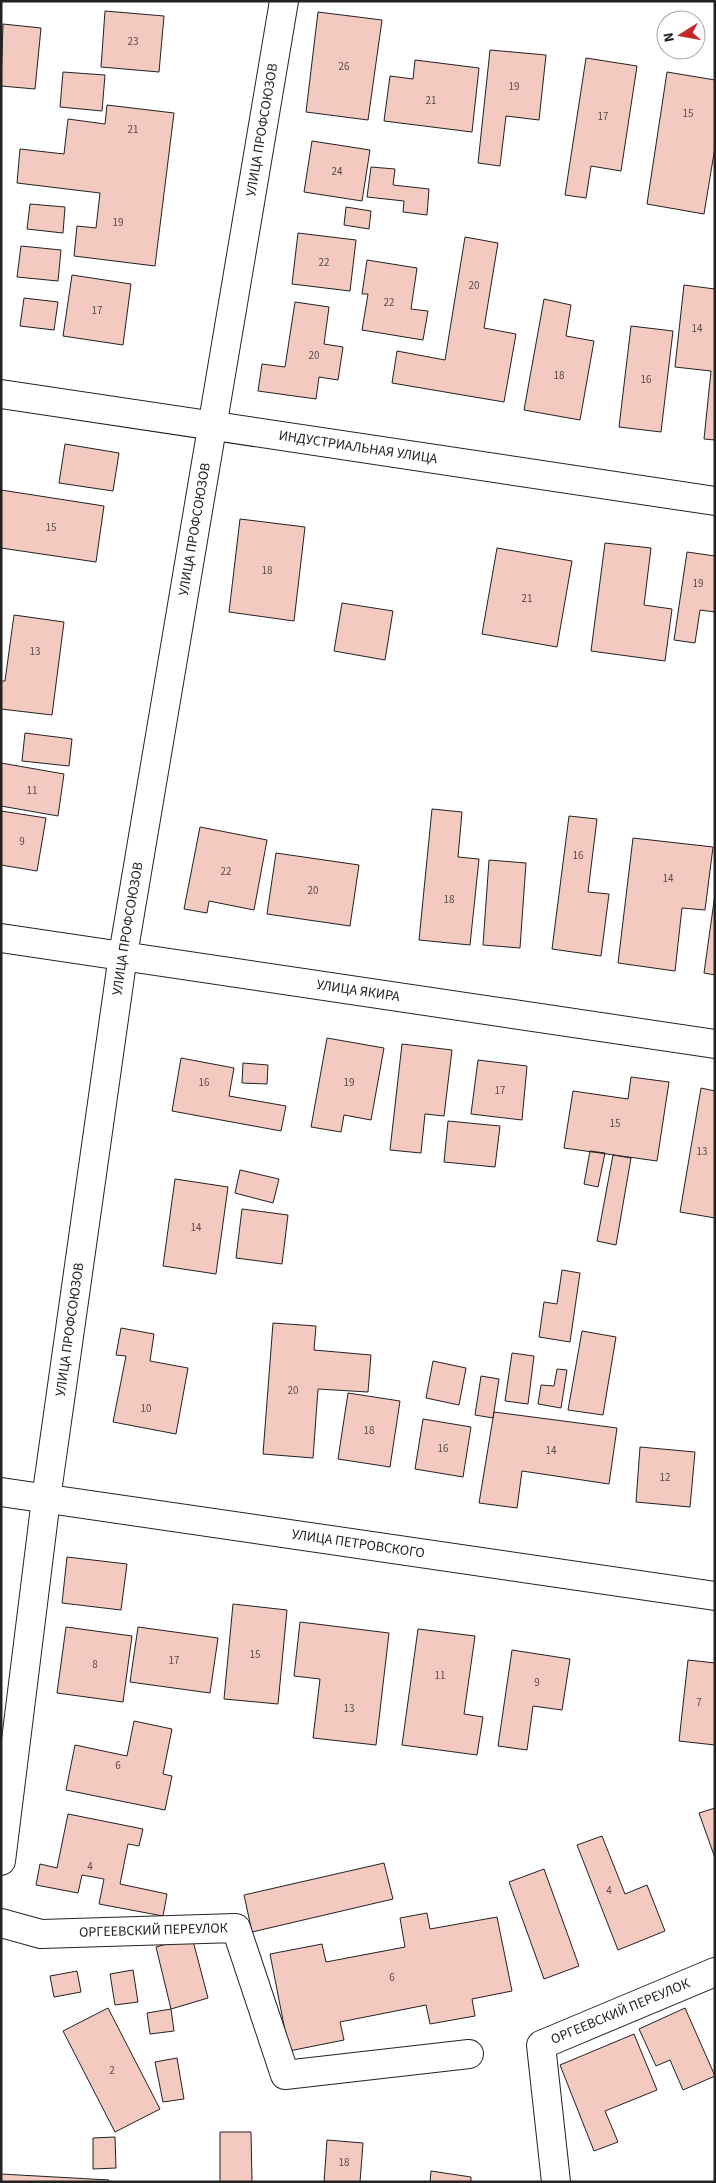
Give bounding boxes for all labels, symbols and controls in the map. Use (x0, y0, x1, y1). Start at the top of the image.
north arrow (656, 10, 706, 60)
text: N (659, 31, 680, 44)
house number: 23 (128, 34, 138, 49)
house number: 26 (339, 59, 350, 74)
street label: УЛИЦА ПРОФСОЮЗОВ (241, 62, 283, 198)
house number: 19 (509, 79, 519, 94)
house number: 21 (426, 93, 436, 108)
house number: 15 (683, 106, 693, 121)
house number: 17 (598, 109, 608, 124)
house number: 21 (128, 122, 138, 137)
house number: 24 (332, 164, 343, 179)
house number: 19 (113, 215, 123, 230)
house number: 22 (319, 255, 329, 270)
house number: 20 (469, 278, 479, 293)
house number: 22 (384, 295, 394, 310)
house number: 17 (92, 303, 102, 318)
house number: 14 (692, 321, 703, 336)
house number: 20 (309, 348, 319, 363)
house number: 18 (554, 368, 565, 383)
house number: 16 (641, 372, 652, 387)
street label: ИНДУСТРИАЛЬНАЯ УЛИЦА (277, 426, 439, 469)
street label: УЛИЦА ПРОФСОЮЗОВ (174, 461, 216, 597)
house number: 15 (46, 520, 56, 535)
house number: 18 (262, 563, 273, 578)
house number: 19 (693, 576, 703, 591)
house number: 21 (522, 591, 532, 606)
house number: 13 (30, 644, 40, 659)
house number: 11 (27, 783, 37, 798)
house number: 9 (19, 834, 25, 849)
house number: 16 (573, 848, 584, 863)
street label: УЛИЦА ПРОФСОЮЗОВ (107, 861, 149, 997)
house number: 22 (221, 864, 231, 879)
house number: 14 (663, 871, 674, 886)
house number: 20 (308, 883, 318, 898)
house number: 18 (444, 892, 455, 907)
street label: УЛИЦА ЯКИРА (315, 975, 402, 1007)
house number: 16 (199, 1075, 210, 1090)
house number: 19 (344, 1075, 354, 1090)
house number: 17 (495, 1083, 505, 1098)
house number: 15 (610, 1116, 620, 1131)
house number: 13 (697, 1144, 707, 1159)
house number: 14 (191, 1220, 202, 1235)
street label: УЛИЦА ПРОФСОЮЗОВ (51, 1261, 89, 1398)
house number: 20 (288, 1383, 298, 1398)
house number: 10 (141, 1401, 151, 1416)
house number: 18 (364, 1423, 375, 1438)
house number: 16 (438, 1441, 449, 1456)
house number: 14 (546, 1443, 557, 1458)
house number: 12 (660, 1470, 670, 1485)
street label: УЛИЦА ПЕТРОВСКОГО (290, 1524, 426, 1564)
house number: 15 (250, 1647, 260, 1662)
house number: 17 (169, 1653, 179, 1668)
house number: 8 (92, 1657, 98, 1672)
house number: 11 (435, 1668, 445, 1683)
house number: 9 (534, 1675, 540, 1690)
house number: 7 (696, 1695, 702, 1710)
house number: 13 (344, 1701, 354, 1716)
house number: 6 (115, 1758, 121, 1773)
house number: 4 (87, 1859, 93, 1874)
house number: 4 (606, 1883, 612, 1898)
street label: ОРГЕЕВСКИЙ ПЕРЕУЛОК (79, 1918, 229, 1943)
house number: 6 (389, 1970, 395, 1985)
street label: ОРГЕЕВСКИЙ ПЕРЕУЛОК (548, 1973, 694, 2050)
house number: 2 (109, 2063, 115, 2078)
house number: 18 (339, 2155, 350, 2170)

